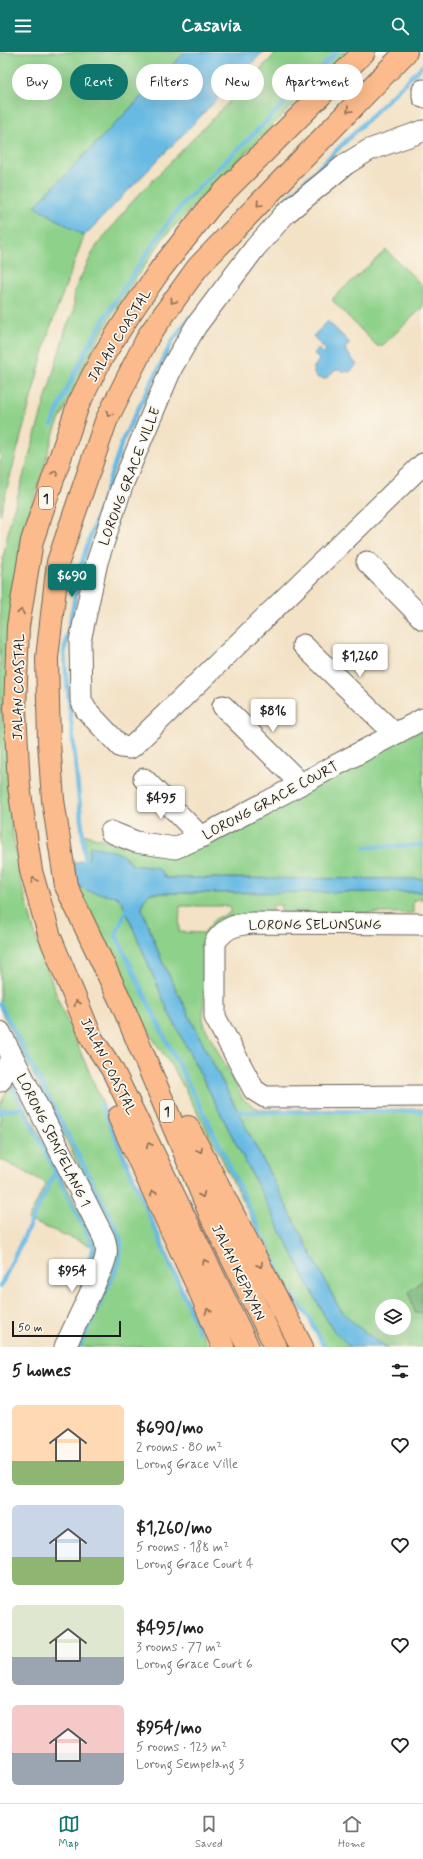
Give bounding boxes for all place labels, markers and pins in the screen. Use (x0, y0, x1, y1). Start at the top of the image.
pin: $690 (48, 564, 96, 598)
pin: $1,260 (327, 644, 393, 678)
pin: $816 (249, 699, 297, 733)
pin: $495 (137, 786, 185, 820)
pin: $954 (48, 1259, 96, 1293)

